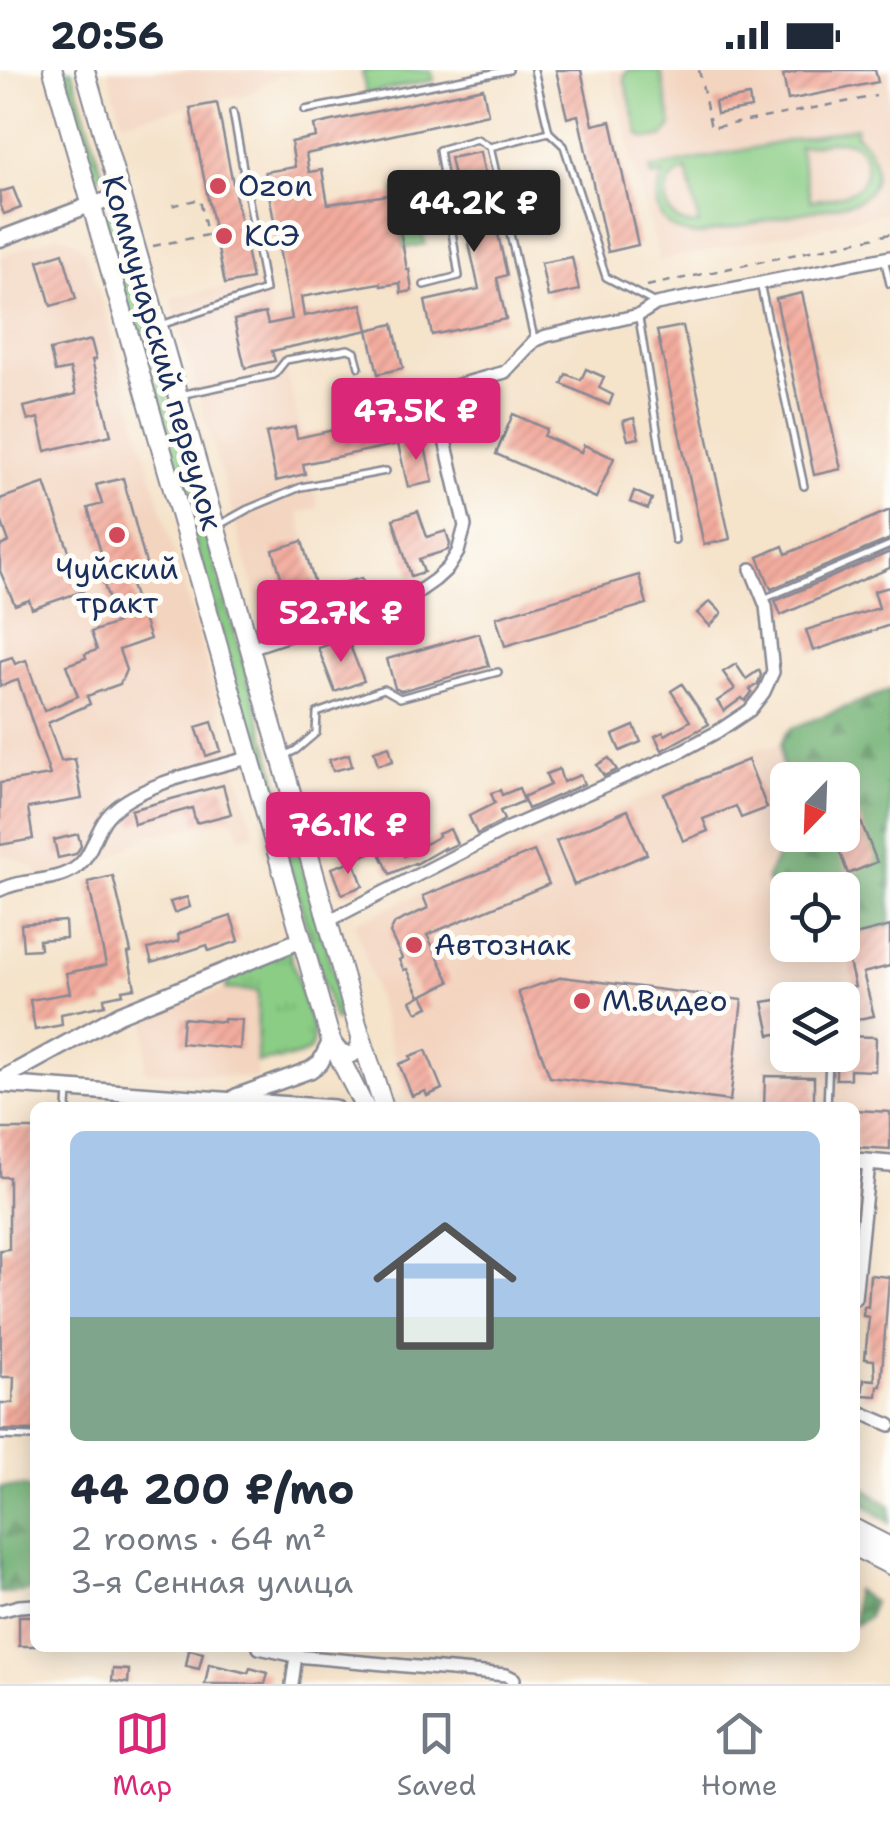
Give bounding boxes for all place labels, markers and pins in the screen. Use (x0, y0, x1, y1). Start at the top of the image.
place label: Ozon (238, 165, 313, 206)
pin: 44.2K ₽ (382, 170, 566, 255)
marker: Ozon (207, 175, 229, 197)
place label: КСЭ (244, 215, 300, 256)
marker: КСЭ (213, 225, 235, 247)
pin: 47.5K ₽ (324, 378, 508, 463)
marker: Чуйский тракт (106, 524, 128, 546)
place label: Чуйский тракт (55, 548, 179, 623)
pin: 52.7K ₽ (249, 580, 433, 665)
pin: 76.1K ₽ (256, 792, 440, 877)
place label: Автознак (434, 924, 571, 965)
marker: Автознак (403, 934, 425, 956)
place label: М.Видео (602, 980, 728, 1021)
marker: М.Видео (571, 990, 593, 1012)

